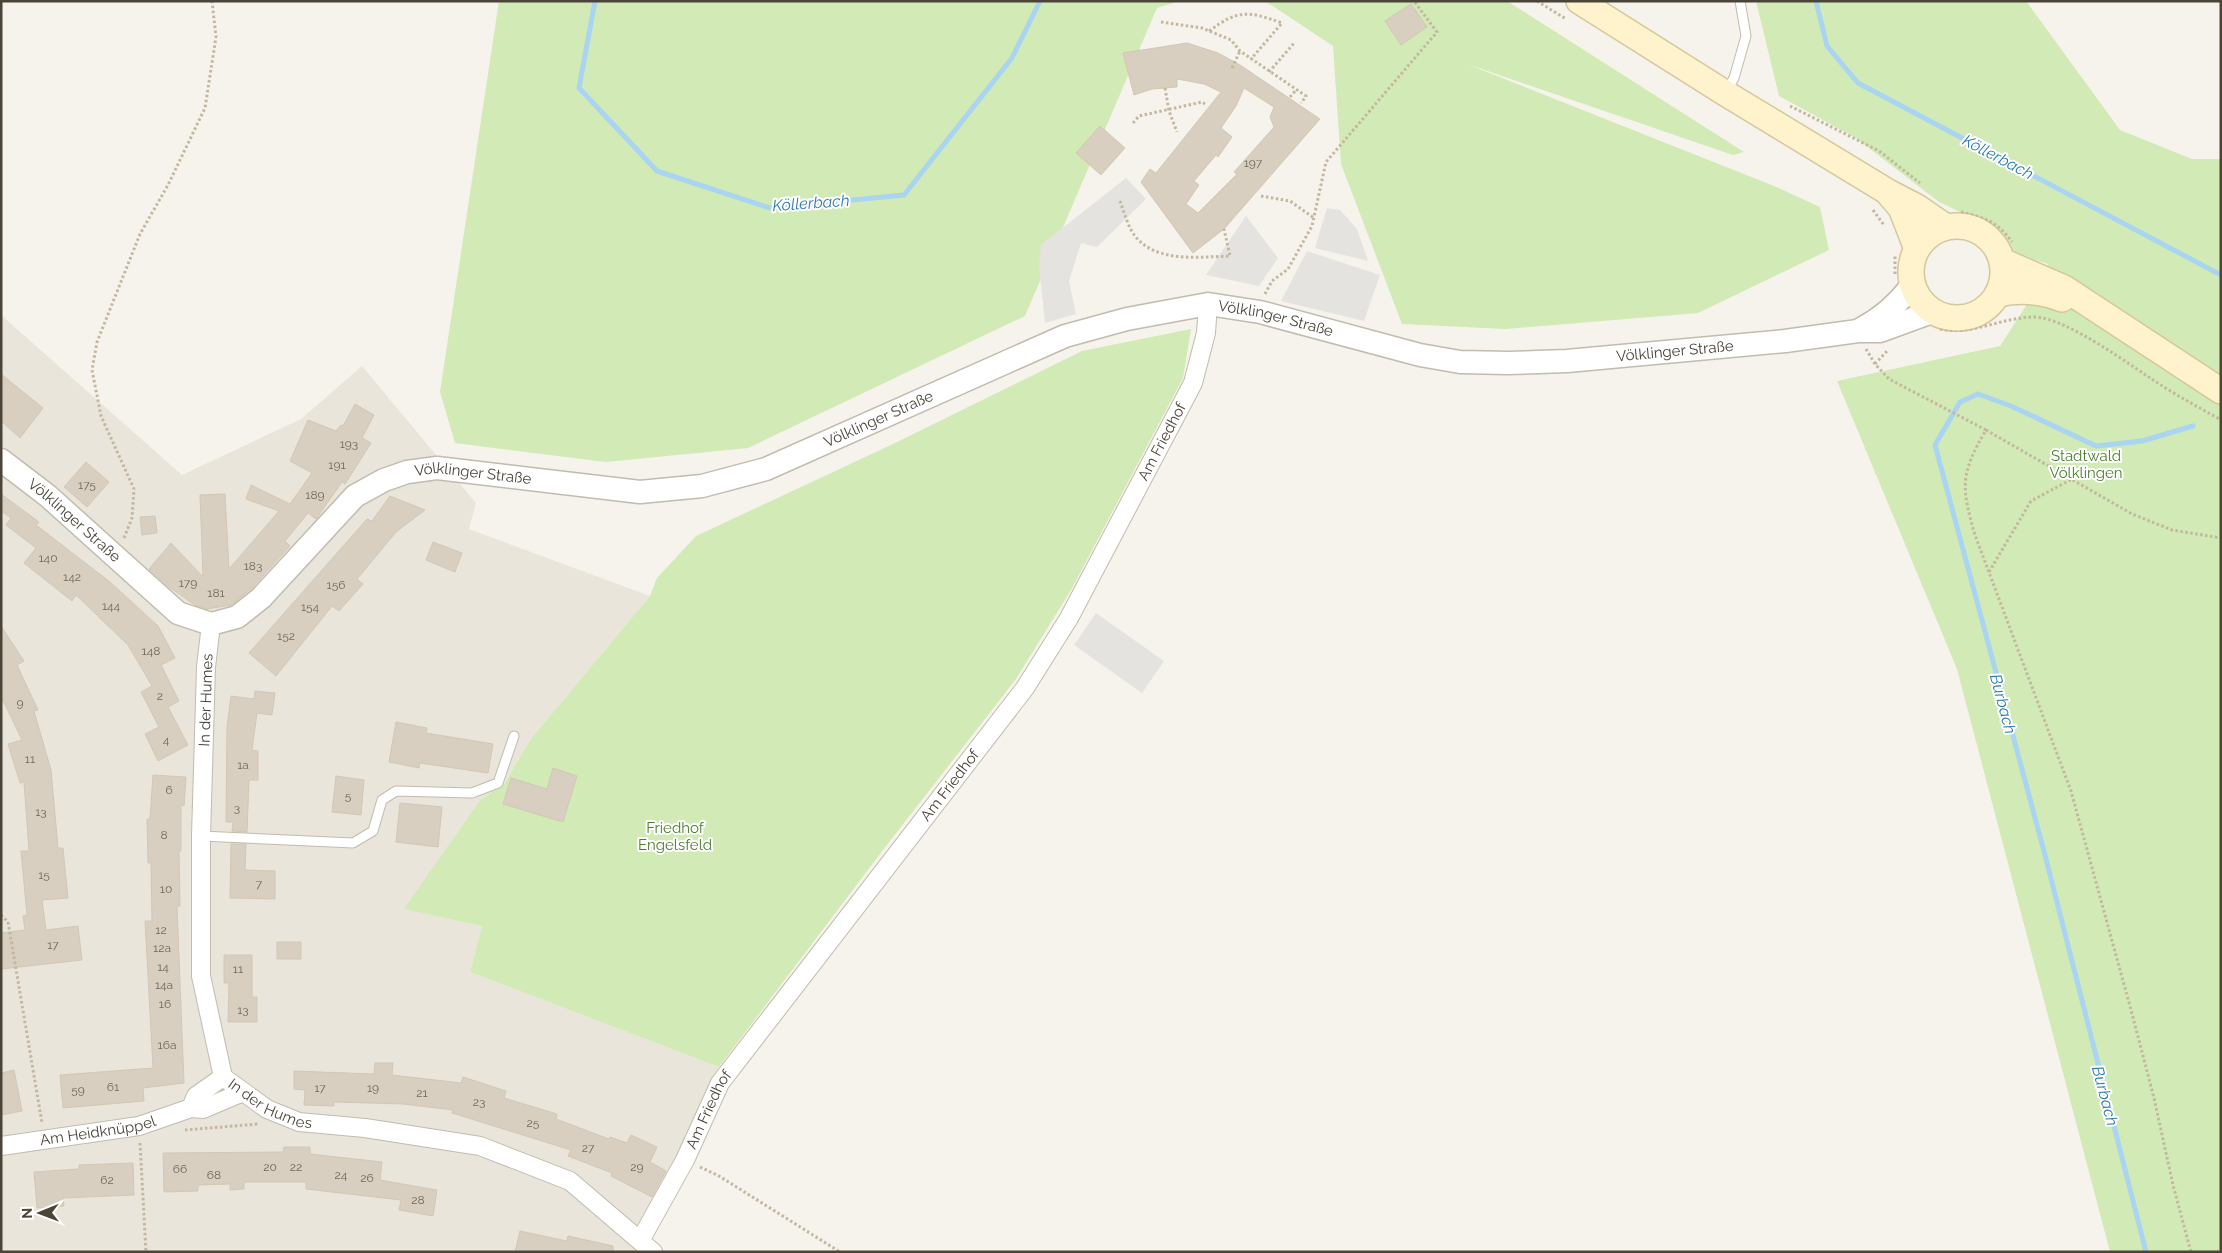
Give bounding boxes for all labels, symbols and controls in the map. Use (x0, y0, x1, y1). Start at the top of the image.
water label: Köllerbach (1959, 130, 2037, 184)
house number: 197 (1244, 156, 1263, 170)
water label: Köllerbach (772, 191, 850, 215)
street label: Völklinger Straße (1217, 297, 1335, 340)
street label: Völklinger Straße (1615, 337, 1734, 365)
street label: Völklinger Straße (821, 387, 936, 451)
street label: Am Friedhof (1134, 399, 1190, 484)
house number: 193 (340, 437, 358, 451)
park label: Stadtwald Völklingen (2049, 447, 2123, 482)
house number: 191 (328, 458, 346, 472)
street label: Völklinger Straße (413, 459, 533, 488)
street label: Völklinger Straße (24, 475, 124, 566)
house number: 175 (78, 478, 96, 492)
house number: 189 (305, 488, 325, 502)
house number: 140 (38, 551, 58, 565)
house number: 183 (244, 559, 262, 573)
house number: 142 (63, 570, 81, 584)
house number: 179 (179, 576, 197, 590)
house number: 156 (327, 578, 345, 592)
house number: 181 (207, 586, 225, 600)
house number: 144 (102, 599, 121, 613)
house number: 154 (301, 600, 320, 614)
house number: 152 (277, 629, 295, 643)
house number: 148 (142, 644, 160, 658)
street label: In der Humes (195, 653, 217, 747)
water label: Burbach (1986, 672, 2020, 736)
house number: 2 (157, 689, 163, 703)
house number: 9 (16, 696, 24, 710)
house number: 4 (163, 733, 170, 747)
street label: Am Friedhof (917, 745, 984, 825)
house number: 11 (25, 752, 35, 766)
house number: 1a (237, 758, 249, 772)
house number: 6 (165, 783, 173, 797)
house number: 5 (345, 789, 352, 803)
house number: 3 (234, 801, 240, 815)
house number: 13 (35, 805, 47, 819)
park label: Friedhof Engelsfeld (638, 819, 712, 854)
house number: 8 (160, 828, 168, 842)
house number: 15 (38, 868, 50, 882)
house number: 7 (256, 877, 263, 891)
house number: 10 (160, 882, 172, 896)
house number: 12 (155, 923, 167, 937)
house number: 17 (47, 938, 59, 952)
house number: 12a (153, 941, 171, 955)
house number: 14 (157, 960, 169, 974)
house number: 11 (233, 962, 243, 976)
house number: 14a (155, 978, 173, 992)
house number: 16 (159, 997, 171, 1011)
house number: 13 (237, 1003, 249, 1017)
house number: 16a (158, 1038, 176, 1052)
water label: Burbach (2088, 1064, 2122, 1128)
street label: Am Friedhof (682, 1066, 736, 1152)
street label: In der Humes (225, 1075, 313, 1132)
house number: 61 (107, 1080, 119, 1094)
house number: 17 (314, 1081, 326, 1095)
house number: 19 (367, 1081, 379, 1095)
house number: 59 (71, 1083, 85, 1097)
house number: 21 (416, 1086, 428, 1100)
house number: 23 (473, 1095, 485, 1109)
street label: Am Heidknüppel (39, 1112, 159, 1149)
house number: 25 (527, 1116, 540, 1130)
house number: 27 (582, 1141, 595, 1155)
house number: 20 (263, 1160, 277, 1174)
house number: 22 (290, 1160, 302, 1174)
house number: 29 (630, 1160, 644, 1174)
house number: 66 (173, 1162, 187, 1176)
house number: 68 (207, 1168, 221, 1182)
house number: 24 (335, 1168, 348, 1182)
house number: 26 (360, 1171, 374, 1185)
house number: 62 (100, 1173, 114, 1187)
north arrow (15, 1188, 65, 1238)
house number: 28 (411, 1193, 425, 1207)
text: N (19, 1208, 35, 1219)

